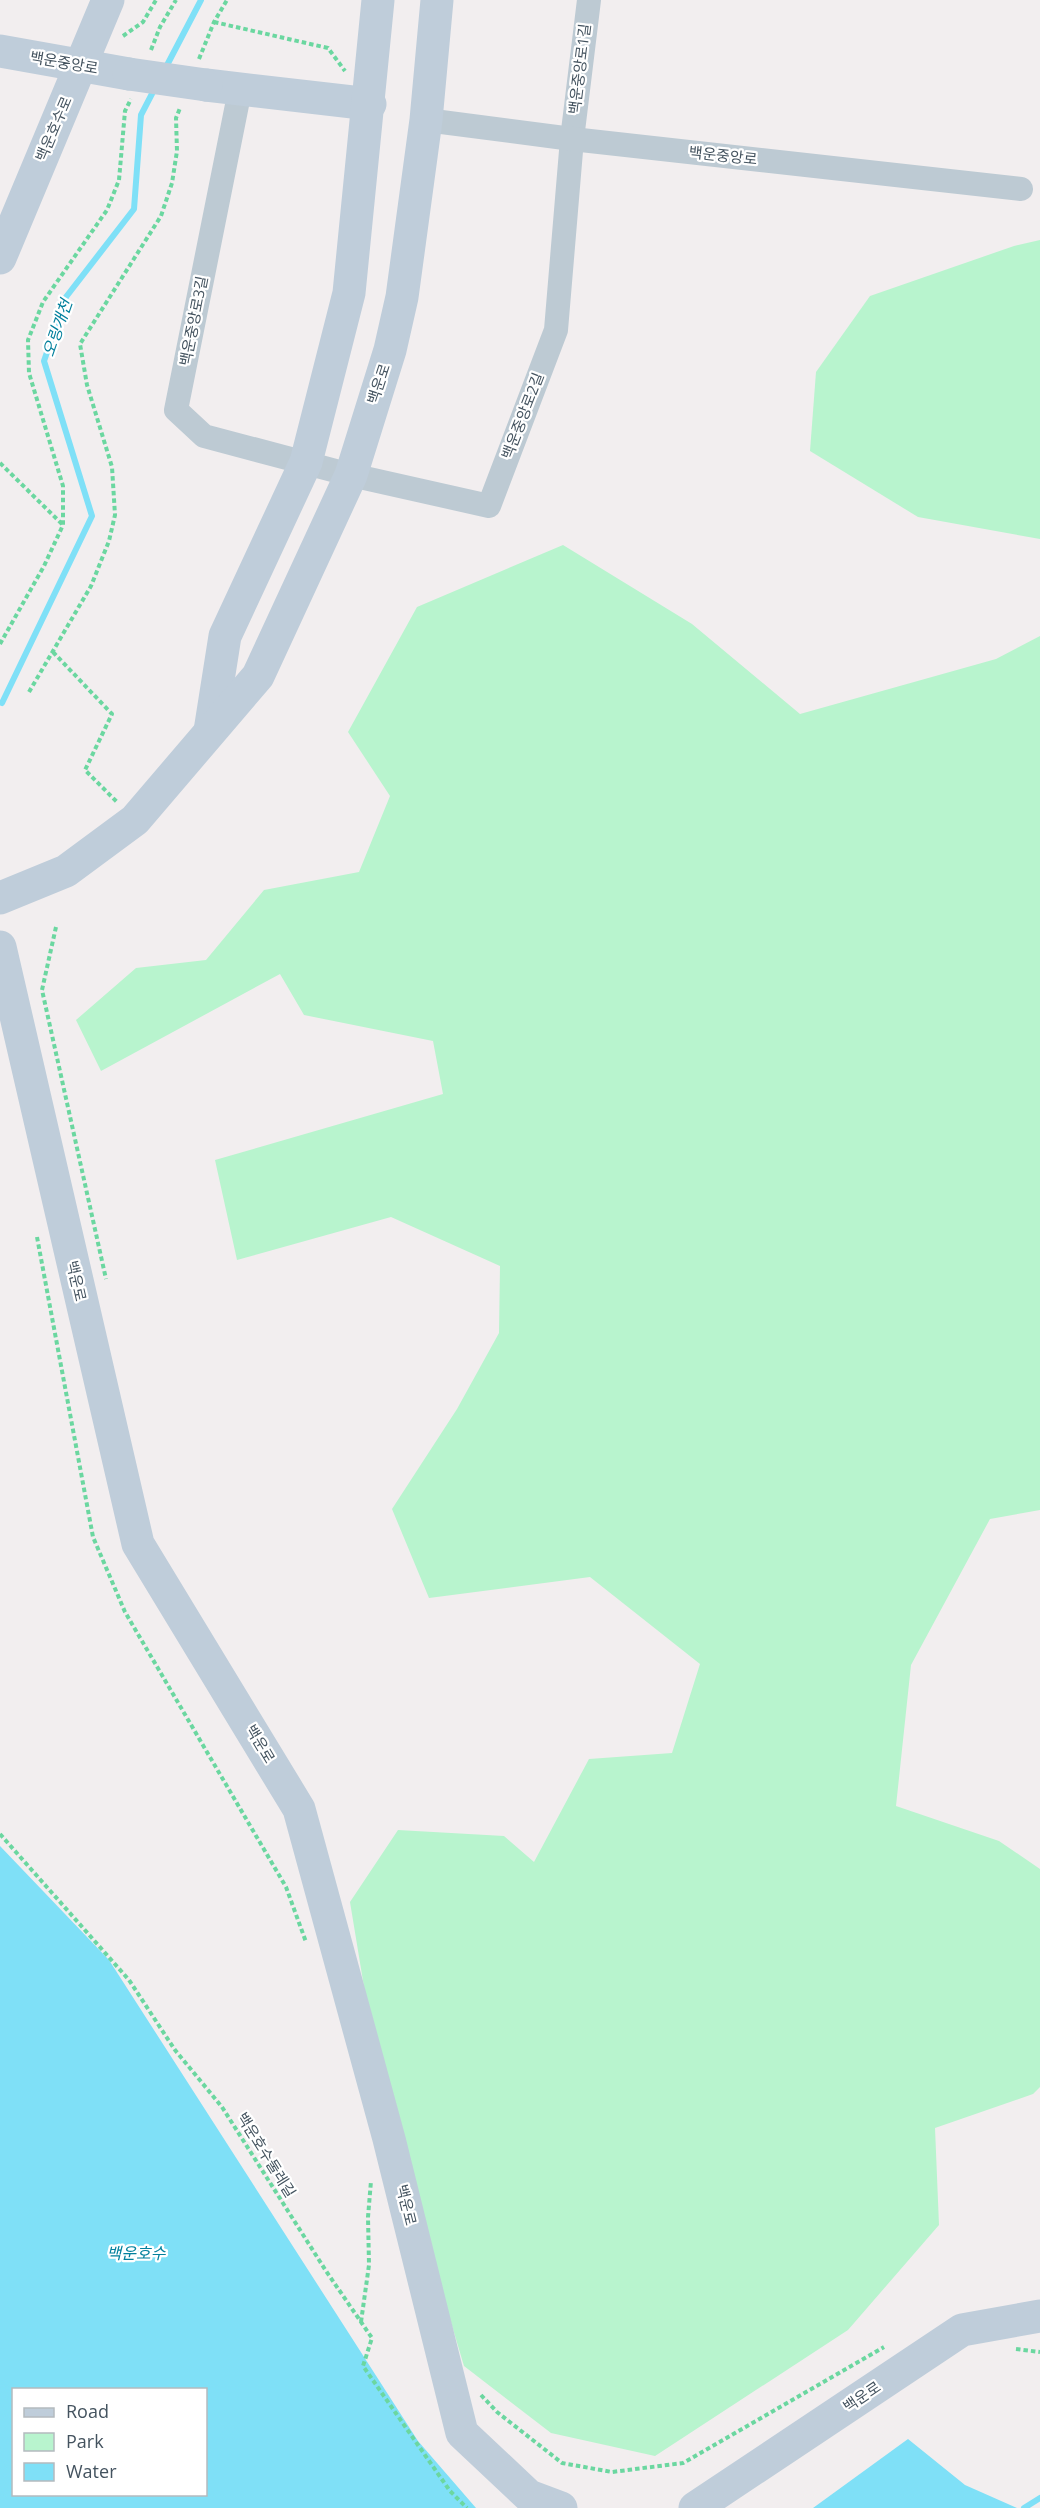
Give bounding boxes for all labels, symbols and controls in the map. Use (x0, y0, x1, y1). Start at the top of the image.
street label: 백운중앙로1길 (564, 22, 595, 115)
street label: 백운중앙로 (28, 46, 100, 78)
street label: 백운호수로 (30, 93, 76, 164)
street label: 백운중앙로 (688, 141, 758, 169)
street label: 백운중앙로3길 (174, 274, 212, 368)
water label: 오링개천 (37, 294, 78, 359)
street label: 백운로 (362, 361, 394, 406)
street label: 백운중앙로2길 (496, 369, 548, 462)
street label: 백운로 (63, 1258, 91, 1303)
street label: 백운로 (242, 1721, 280, 1766)
street label: 백운호수둘레길 (233, 2108, 301, 2201)
street label: 백운로 (392, 2182, 422, 2227)
water label: 백운호수 (107, 2242, 167, 2264)
street label: 백운로 (839, 2376, 884, 2416)
legend (12, 2388, 207, 2496)
text: Road (66, 2399, 109, 2423)
text: Park (66, 2429, 104, 2453)
text: Water (66, 2459, 117, 2483)

